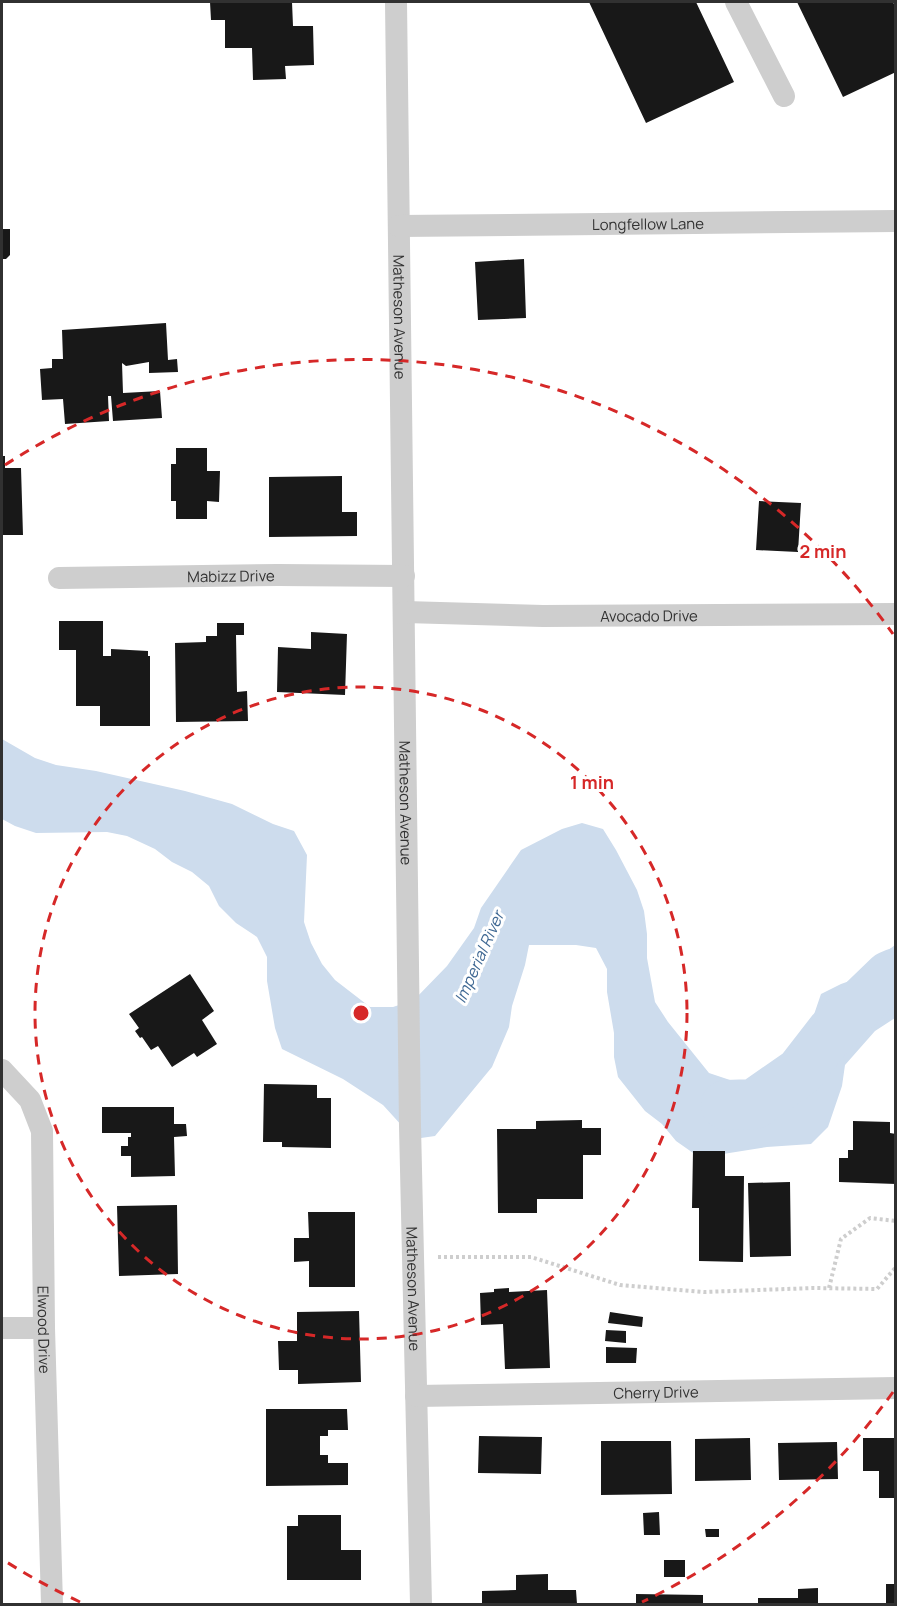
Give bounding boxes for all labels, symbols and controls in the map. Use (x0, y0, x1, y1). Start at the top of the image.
street label: Longfellow Lane (592, 212, 704, 235)
street label: Matheson Avenue (389, 254, 411, 380)
text: 2 min (800, 539, 846, 563)
street label: Mabizz Drive (187, 565, 275, 587)
street label: Avocado Drive (600, 605, 698, 626)
street label: Matheson Avenue (395, 740, 417, 866)
text: 1 min (570, 770, 614, 794)
water label: Imperial River (449, 906, 510, 1006)
centre of rings (351, 1003, 371, 1023)
street label: Matheson Avenue (402, 1226, 426, 1352)
street label: Elwood Drive (33, 1286, 56, 1374)
street label: Cherry Drive (613, 1381, 699, 1403)

